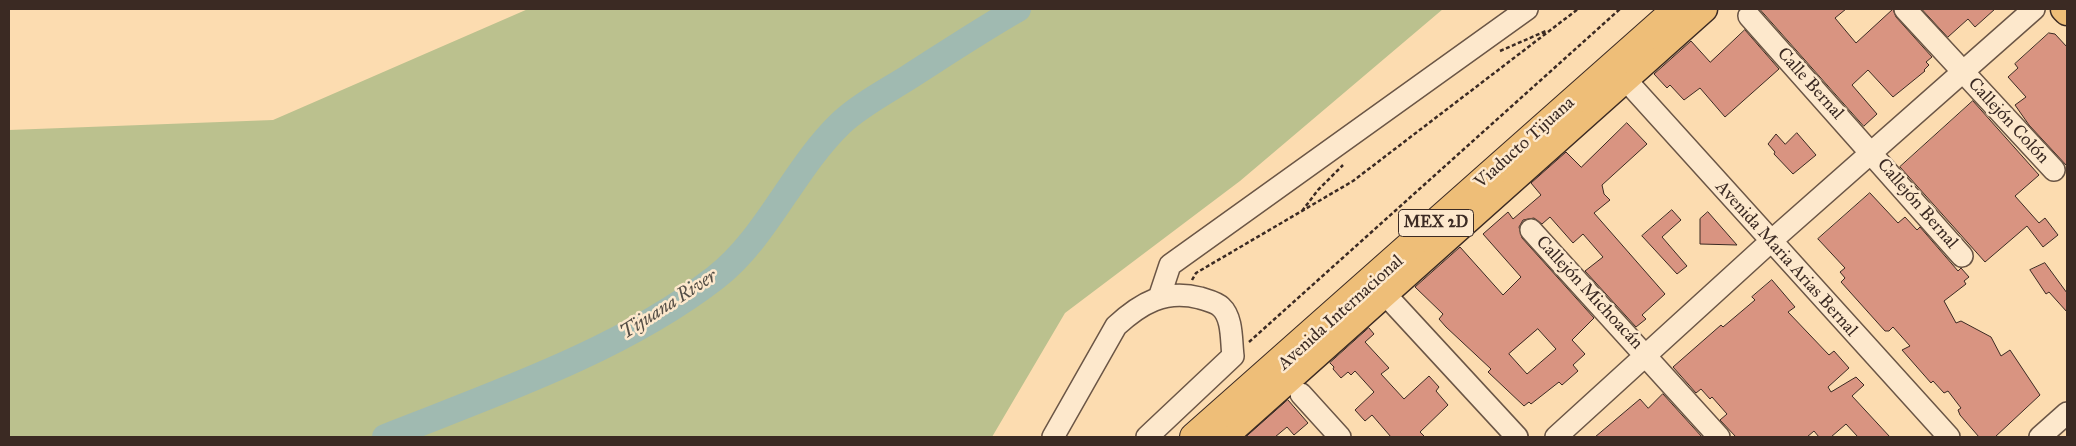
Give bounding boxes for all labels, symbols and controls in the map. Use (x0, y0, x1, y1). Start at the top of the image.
street label: Calle Bernal (1772, 44, 1848, 124)
street label: Callejón Colón (1963, 74, 2053, 168)
street label: Viaducto Tijuana (1471, 93, 1579, 193)
street label: Callejón Bernal (1872, 154, 1962, 254)
street label: Avenida Maria Arias Bernal (1710, 177, 1862, 341)
road number: MEX 2D (1398, 210, 1474, 237)
street label: Callejón Michoacán (1531, 232, 1647, 354)
street label: Avenida Internacional (1274, 251, 1408, 375)
water label: Tijuana River (617, 265, 721, 345)

